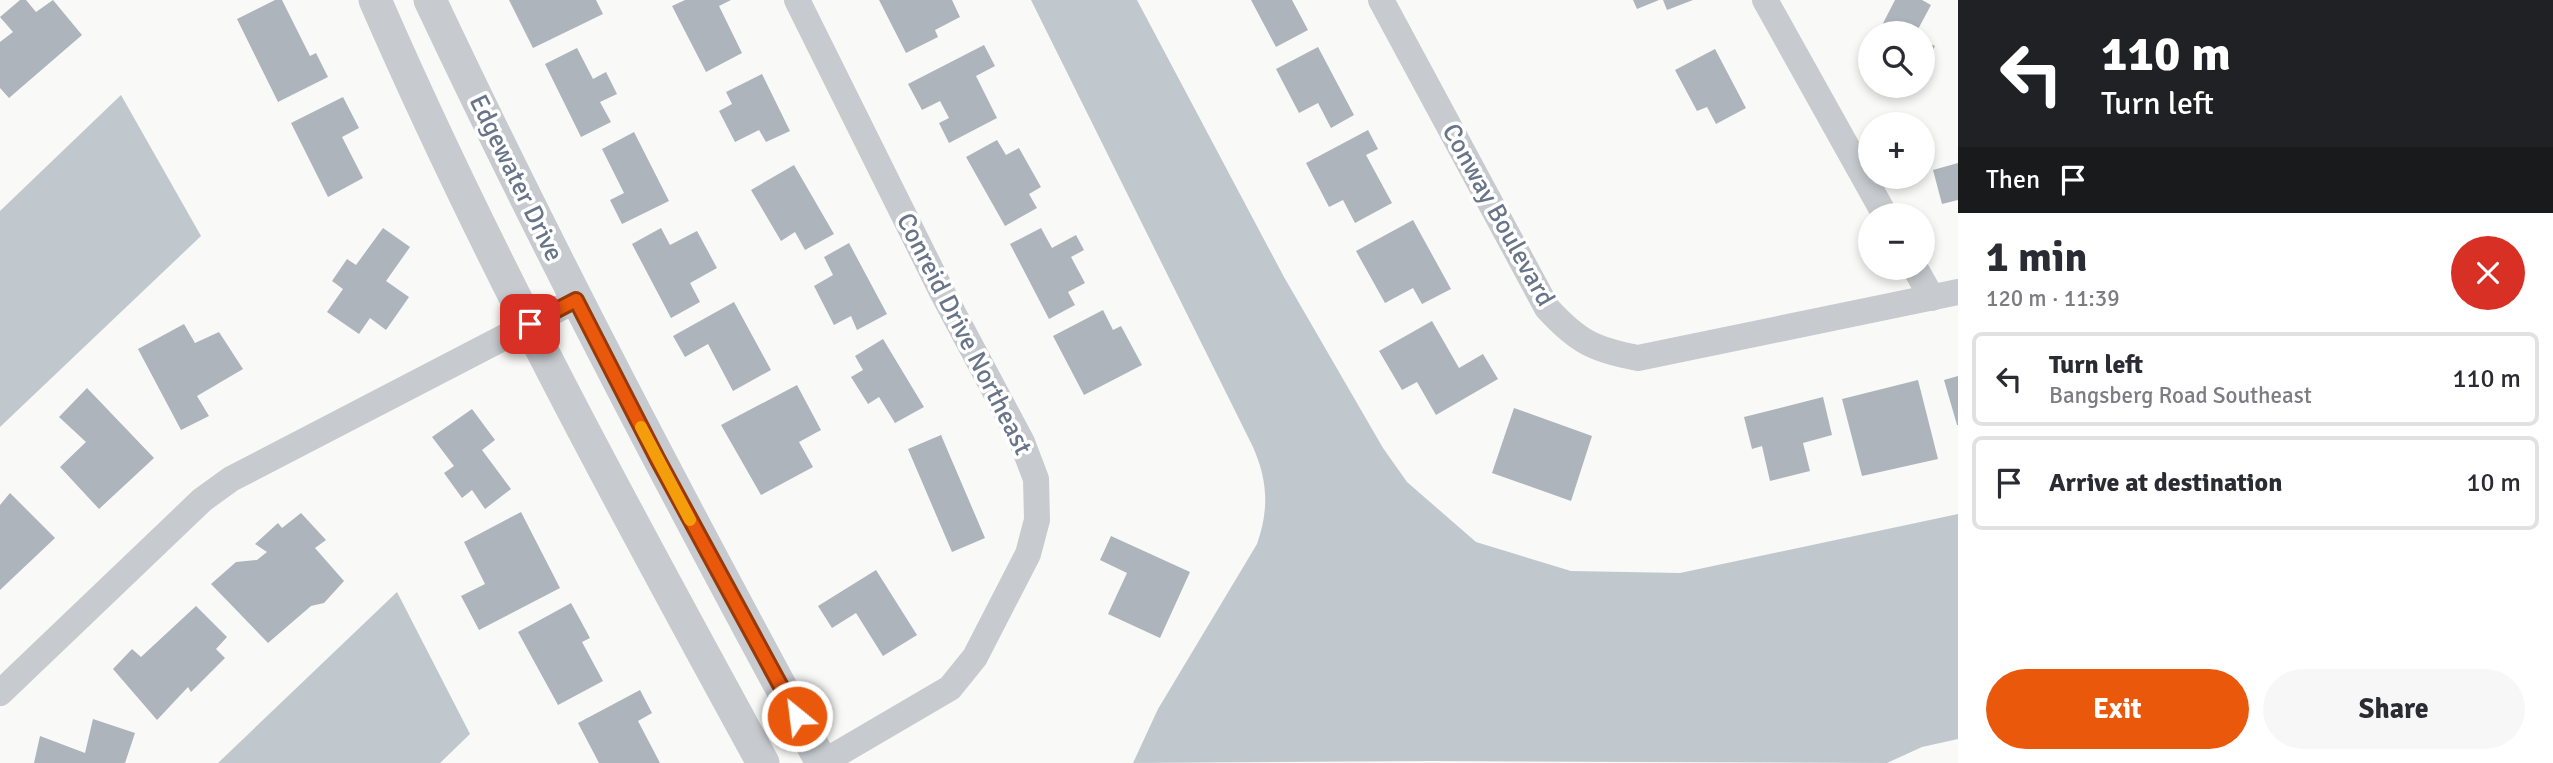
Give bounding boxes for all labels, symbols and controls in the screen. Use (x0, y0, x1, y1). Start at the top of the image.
map controls (1858, 21, 1935, 280)
button: search (1858, 21, 1935, 98)
text: 110 m (2101, 24, 2231, 84)
icon: left (1986, 28, 2077, 119)
text: Turn left (2101, 84, 2214, 123)
street label: Edgewater Drive (462, 89, 570, 267)
button: + (1858, 112, 1935, 189)
street label: Conway Boulevard (1435, 118, 1561, 312)
icon: arrive (2054, 161, 2092, 199)
text: Then (1986, 164, 2040, 196)
button: − (1858, 203, 1935, 280)
street label: Conreid Drive Northeast (889, 208, 1039, 460)
text: 1 min (1986, 232, 2087, 283)
button: close (2451, 236, 2525, 310)
text: 120 m · 11:39 (1986, 284, 2120, 313)
pin (500, 294, 560, 354)
icon: arrive (511, 305, 549, 343)
text: Turn left (2049, 349, 2143, 381)
icon: left (1990, 360, 2028, 398)
text: 110 m (2452, 363, 2521, 395)
text: Bangsberg Road Southeast (2049, 381, 2312, 410)
icon: arrive (1990, 464, 2028, 502)
text: Arrive at destination (2049, 467, 2282, 499)
text: 10 m (2466, 467, 2521, 499)
button: Exit (1986, 669, 2249, 749)
button: Share (2263, 669, 2525, 749)
position arrow (760, 679, 834, 753)

